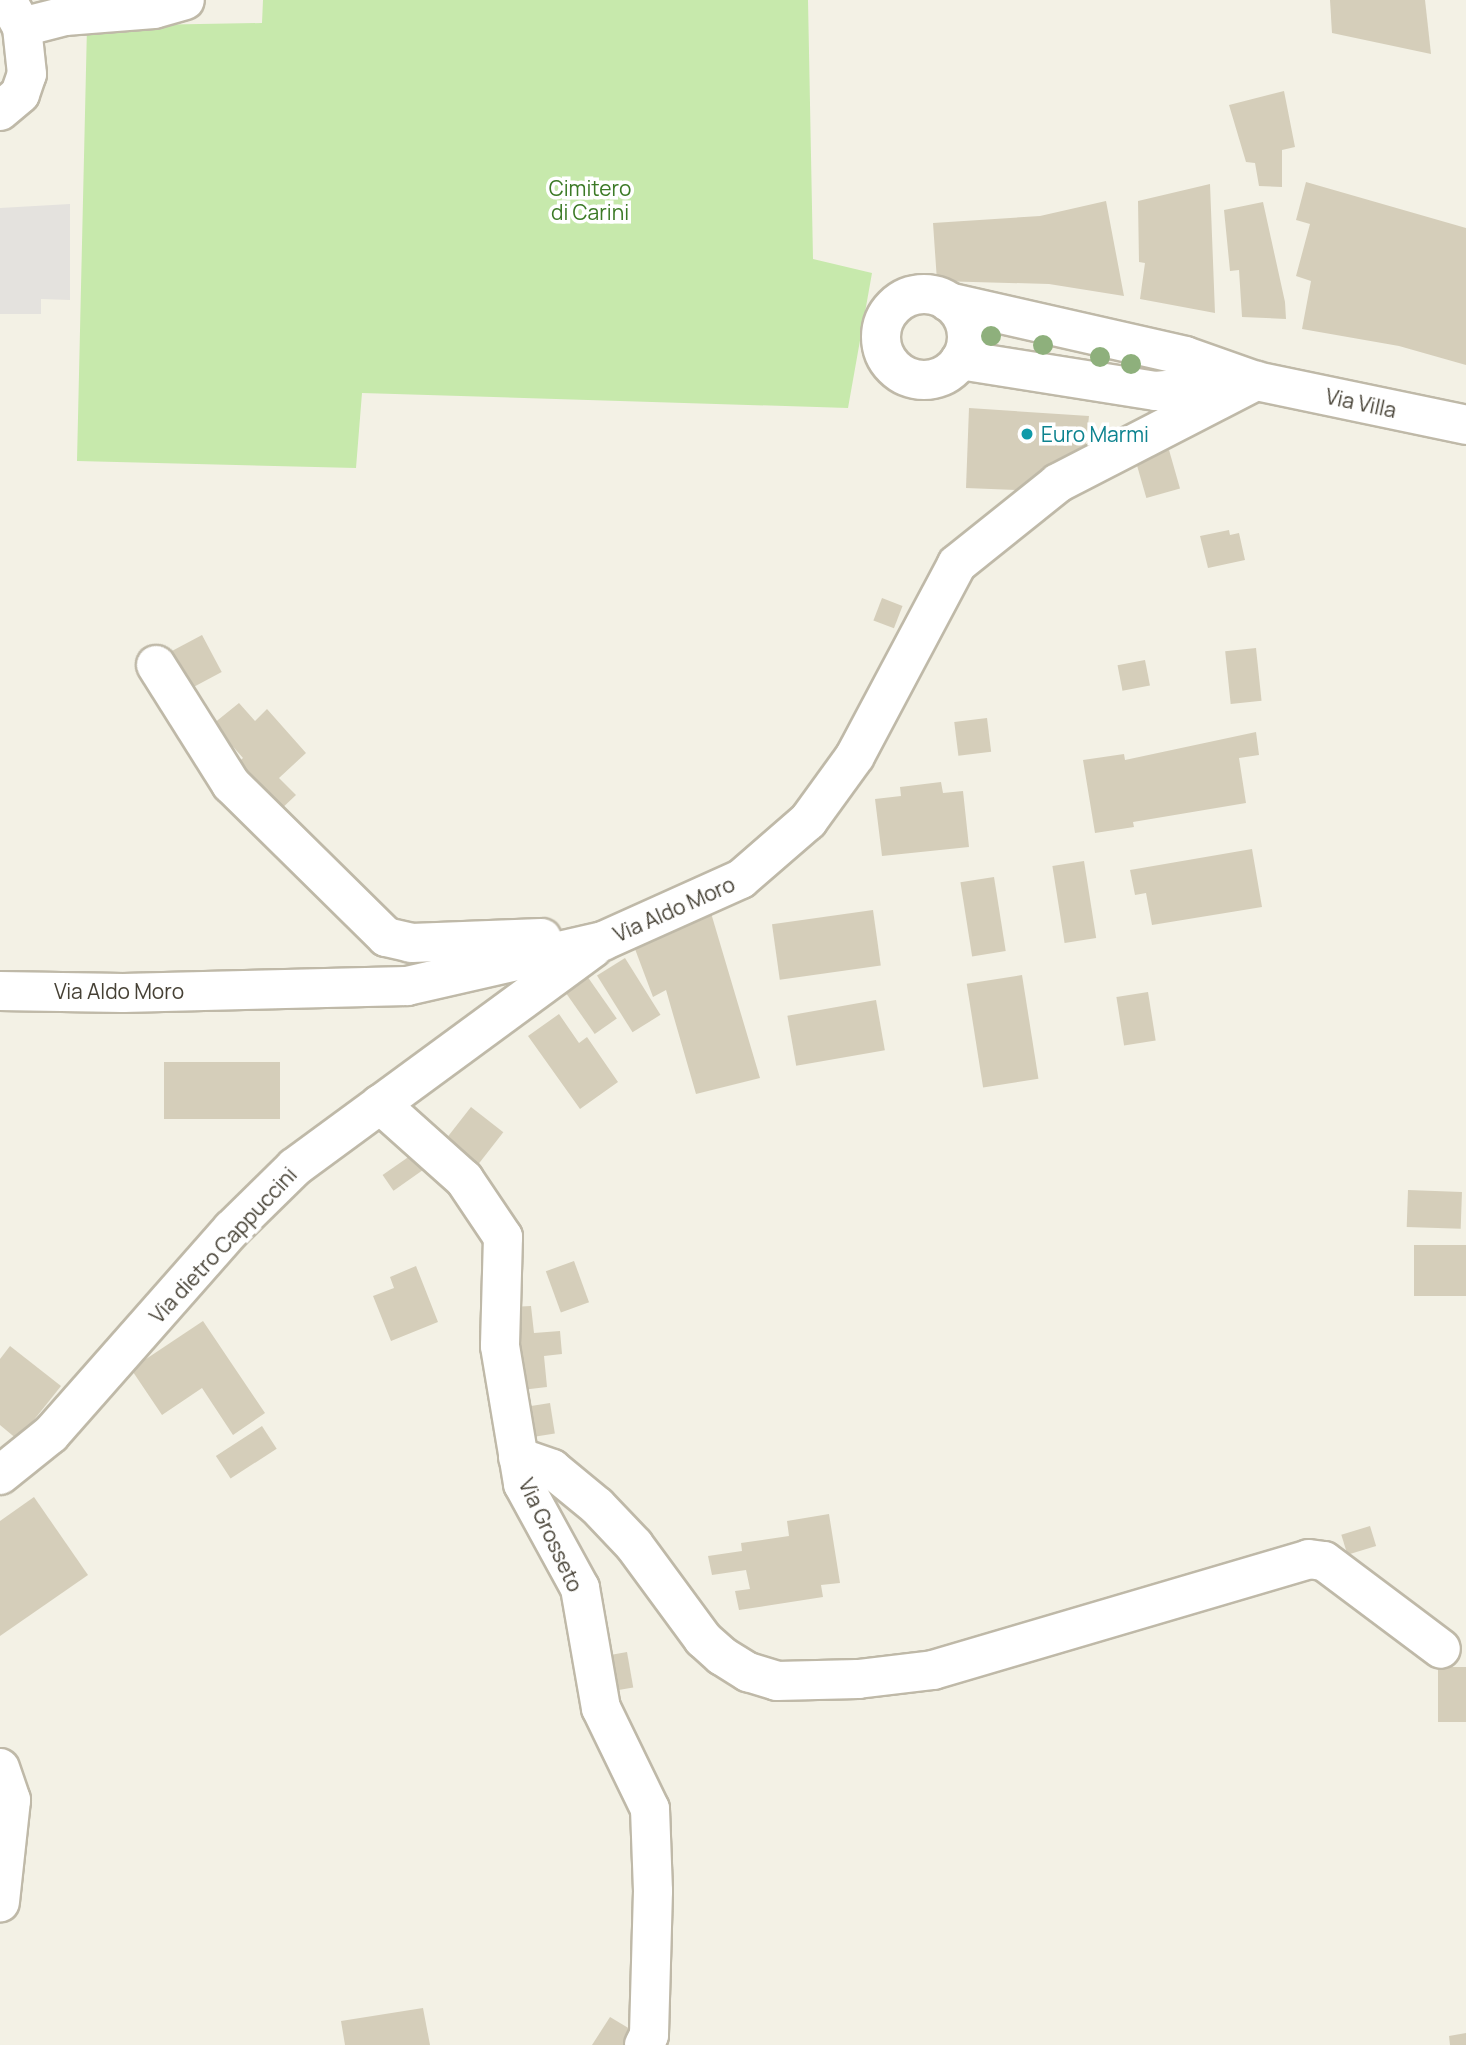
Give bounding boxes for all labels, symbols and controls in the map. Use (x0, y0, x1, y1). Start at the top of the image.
park label: Cimitero di Carini (549, 175, 631, 225)
street label: Via Villa (1323, 383, 1399, 423)
place label: Euro Marmi (1041, 421, 1149, 447)
marker: Euro Marmi (1019, 426, 1035, 442)
street label: Via Aldo Moro (609, 871, 739, 947)
street label: Via Aldo Moro (54, 978, 184, 1004)
street label: Via dietro Cappuccini (144, 1162, 302, 1328)
street label: Via Grosseto (514, 1474, 588, 1596)

